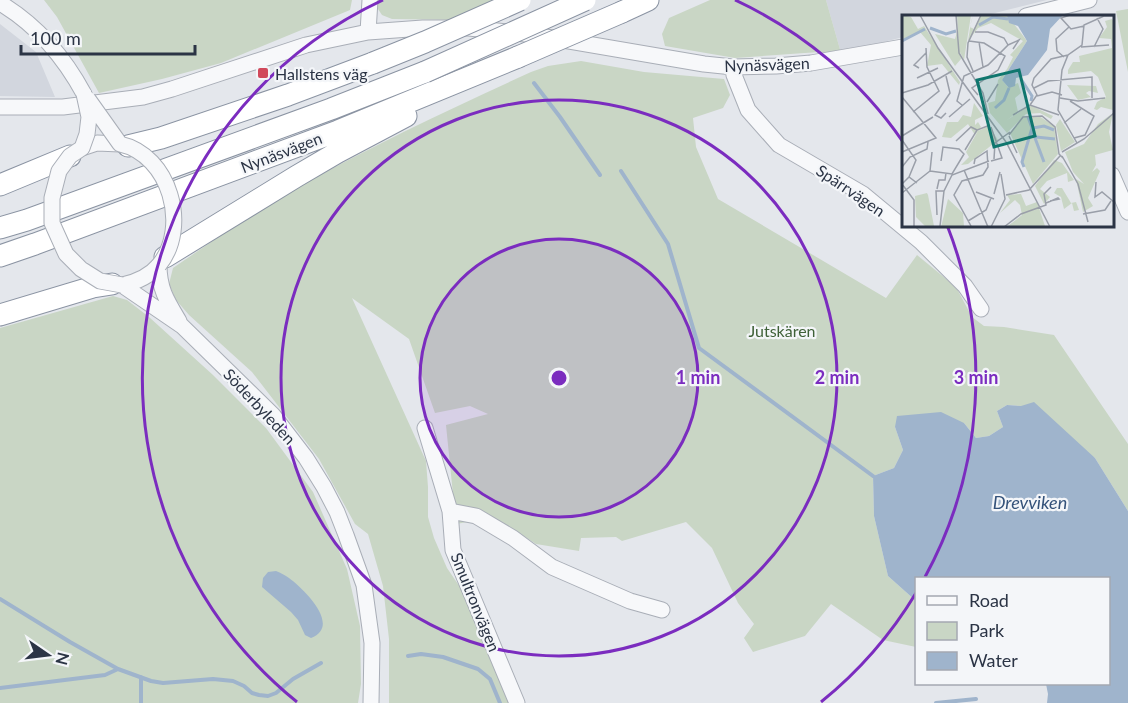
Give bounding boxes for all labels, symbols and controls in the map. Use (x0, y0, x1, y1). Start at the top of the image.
inset map (902, 15, 1113, 226)
scale bar (21, 18, 195, 56)
text: 100 m (30, 27, 81, 49)
street label: Nynäsvägen (724, 53, 810, 75)
place label: Hallstens väg (275, 64, 367, 83)
marker: Hallstens väg (256, 66, 270, 80)
street label: Nynäsvägen (238, 128, 324, 176)
street label: Spärrvägen (813, 160, 889, 220)
park label: Jutskären (748, 321, 816, 340)
street label: Söderbyleden (220, 364, 300, 448)
text: 1 min (676, 366, 720, 388)
text: 2 min (815, 366, 859, 388)
text: 3 min (954, 366, 998, 388)
centre of rings (549, 368, 569, 388)
water label: Drevviken (993, 491, 1067, 513)
street label: Smultronvägen (448, 550, 504, 654)
legend (915, 577, 1110, 685)
text: Road (969, 589, 1009, 611)
text: Park (969, 619, 1005, 641)
north arrow (18, 625, 78, 685)
text: Water (969, 649, 1018, 671)
text: N (52, 650, 74, 667)

